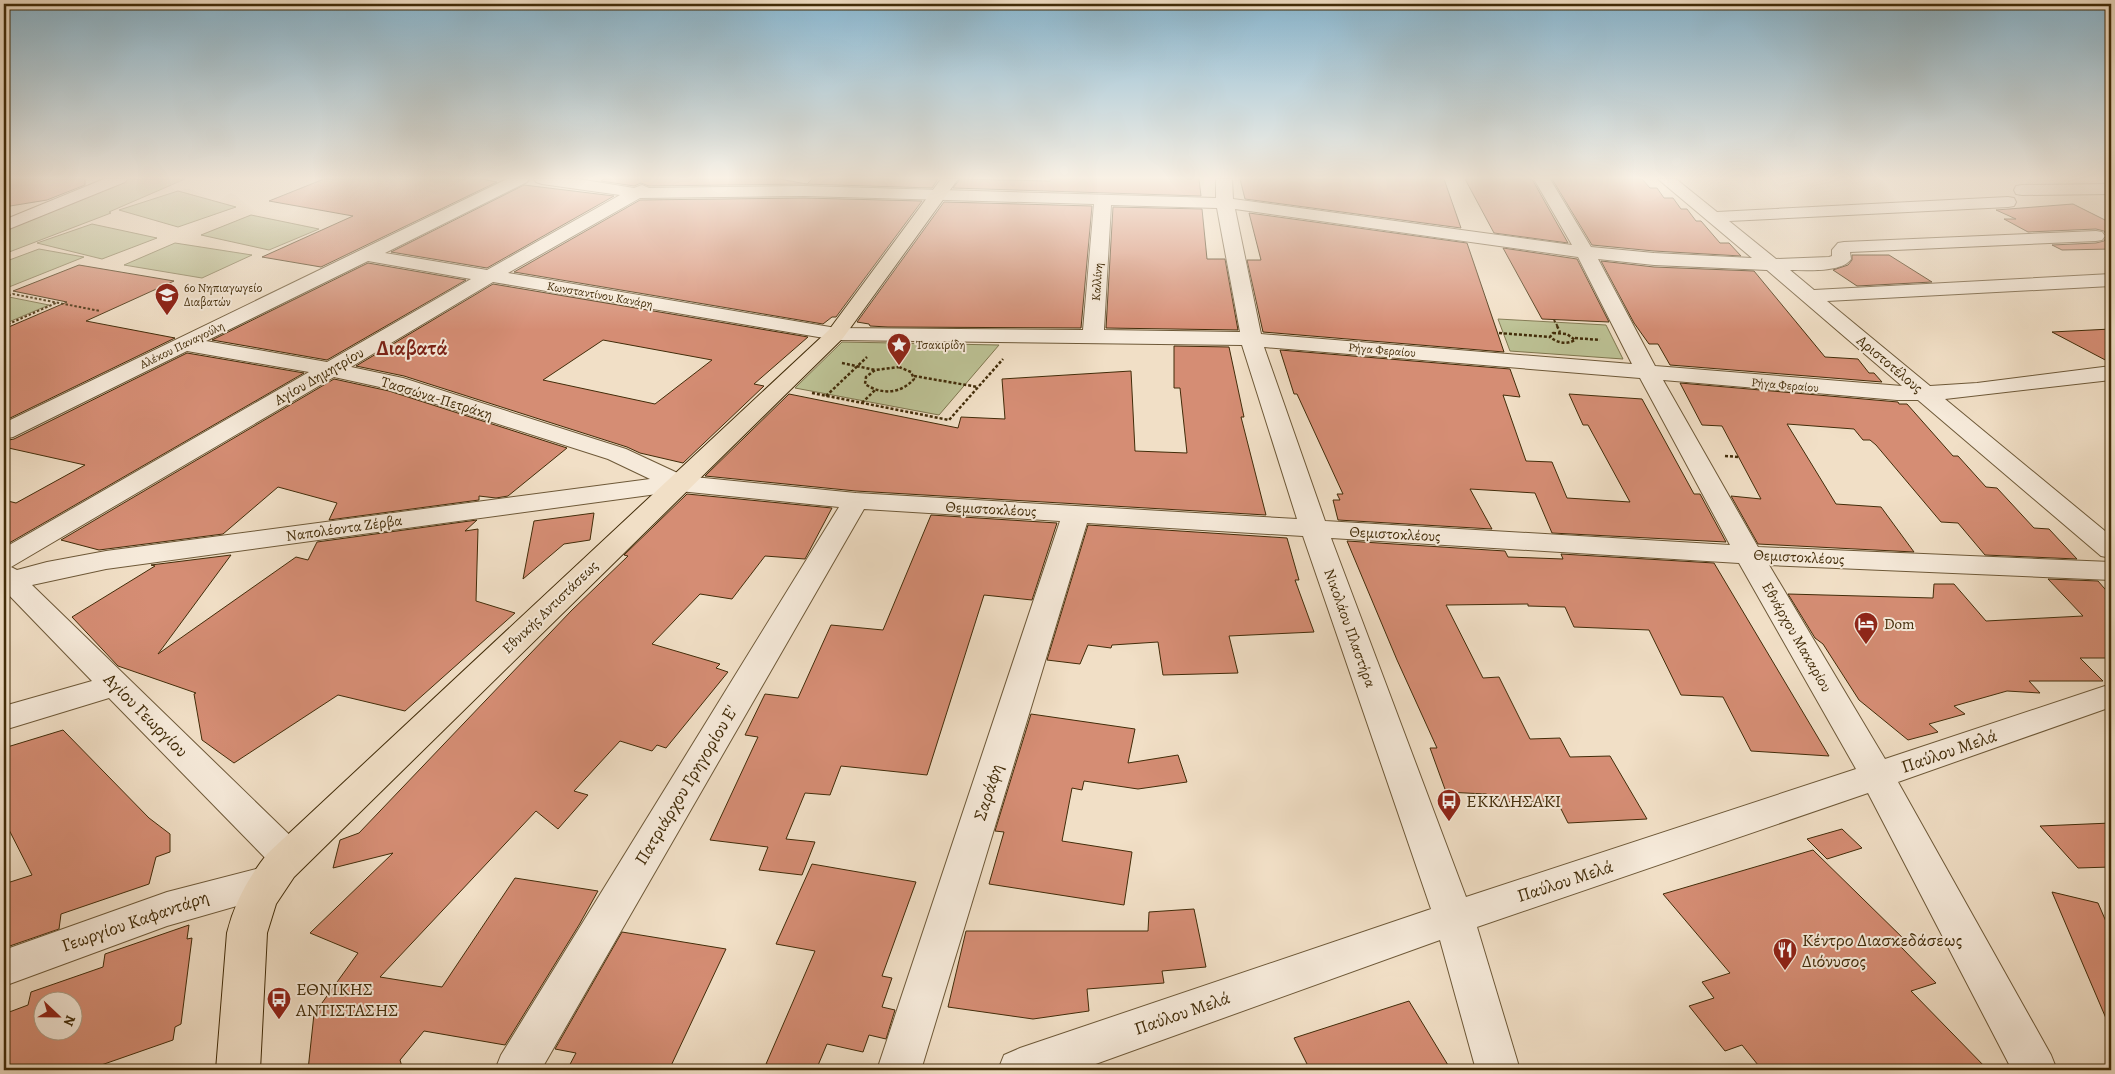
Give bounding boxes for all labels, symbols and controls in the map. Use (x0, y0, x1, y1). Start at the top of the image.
street label: Καλλίνη (1088, 262, 1106, 302)
street label: Κωνσταντίνου Κανάρη (546, 278, 654, 312)
place label: 6ο Νηπιαγωγείο Διαβατών (184, 280, 263, 310)
school or university icon: 6ο Νηπιαγωγείο Διαβατών (154, 282, 180, 316)
street label: Αλέκου Παναγούλη (136, 318, 227, 373)
street label: Αριστοτέλους (1852, 330, 1927, 398)
place icon: Τσακιρίδη (886, 332, 912, 366)
district label: Διαβατά (376, 334, 448, 362)
place label: Τσακιρίδη (916, 337, 966, 353)
street label: Ρήγα Φεραίου (1348, 339, 1416, 361)
street label: Αγίου Δημητρίου (270, 342, 368, 410)
street label: Τασσώνα-Πετράκη (379, 371, 495, 425)
street label: Ρήγα Φεραίου (1751, 374, 1819, 396)
street label: Θεμιστοκλέους (945, 497, 1037, 521)
street label: Ναπολέοντα Ζέρβα (285, 510, 403, 546)
street label: Θεμιστοκλέους (1349, 522, 1441, 546)
street label: Θεμιστοκλέους (1753, 545, 1845, 569)
street label: Εθνικής Αντιστάσεως (498, 556, 602, 658)
street label: Νικολάου Πλαστήρα (1319, 566, 1381, 690)
street label: Εθνάρχου Μακαρίου (1757, 578, 1837, 696)
hotel icon: Dom (1853, 611, 1879, 645)
place label: Dom (1884, 614, 1915, 634)
street label: Αγίου Γεωργίου (98, 667, 194, 763)
street label: Πατριάρχου Γρηγορίου Ε' (629, 701, 743, 869)
street label: Παύλου Μελά (1898, 723, 2000, 779)
street label: Σαράφη (968, 761, 1008, 823)
bus stop icon: ΕΚΚΛΗΣΑΚΙ (1436, 788, 1462, 822)
place label: ΕΚΚΛΗΣΑΚΙ (1466, 789, 1561, 813)
street label: Παύλου Μελά (1514, 854, 1616, 908)
street label: Γεωργίου Καφαντάρη (58, 885, 212, 957)
place label: Κέντρο Διασκεδάσεως Διόνυσος (1802, 928, 1962, 973)
restaurant icon: Κέντρο Διασκεδάσεως Διόνυσος (1772, 937, 1798, 971)
place label: ΕΘΝΙΚΗΣ ΑΝΤΙΣΤΑΣΗΣ (295, 977, 399, 1022)
street label: Παύλου Μελά (1131, 985, 1233, 1041)
bus stop icon: ΕΘΝΙΚΗΣ ΑΝΤΙΣΤΑΣΗΣ (266, 986, 292, 1020)
north arrow (32, 992, 82, 1042)
text: N (59, 1012, 80, 1029)

